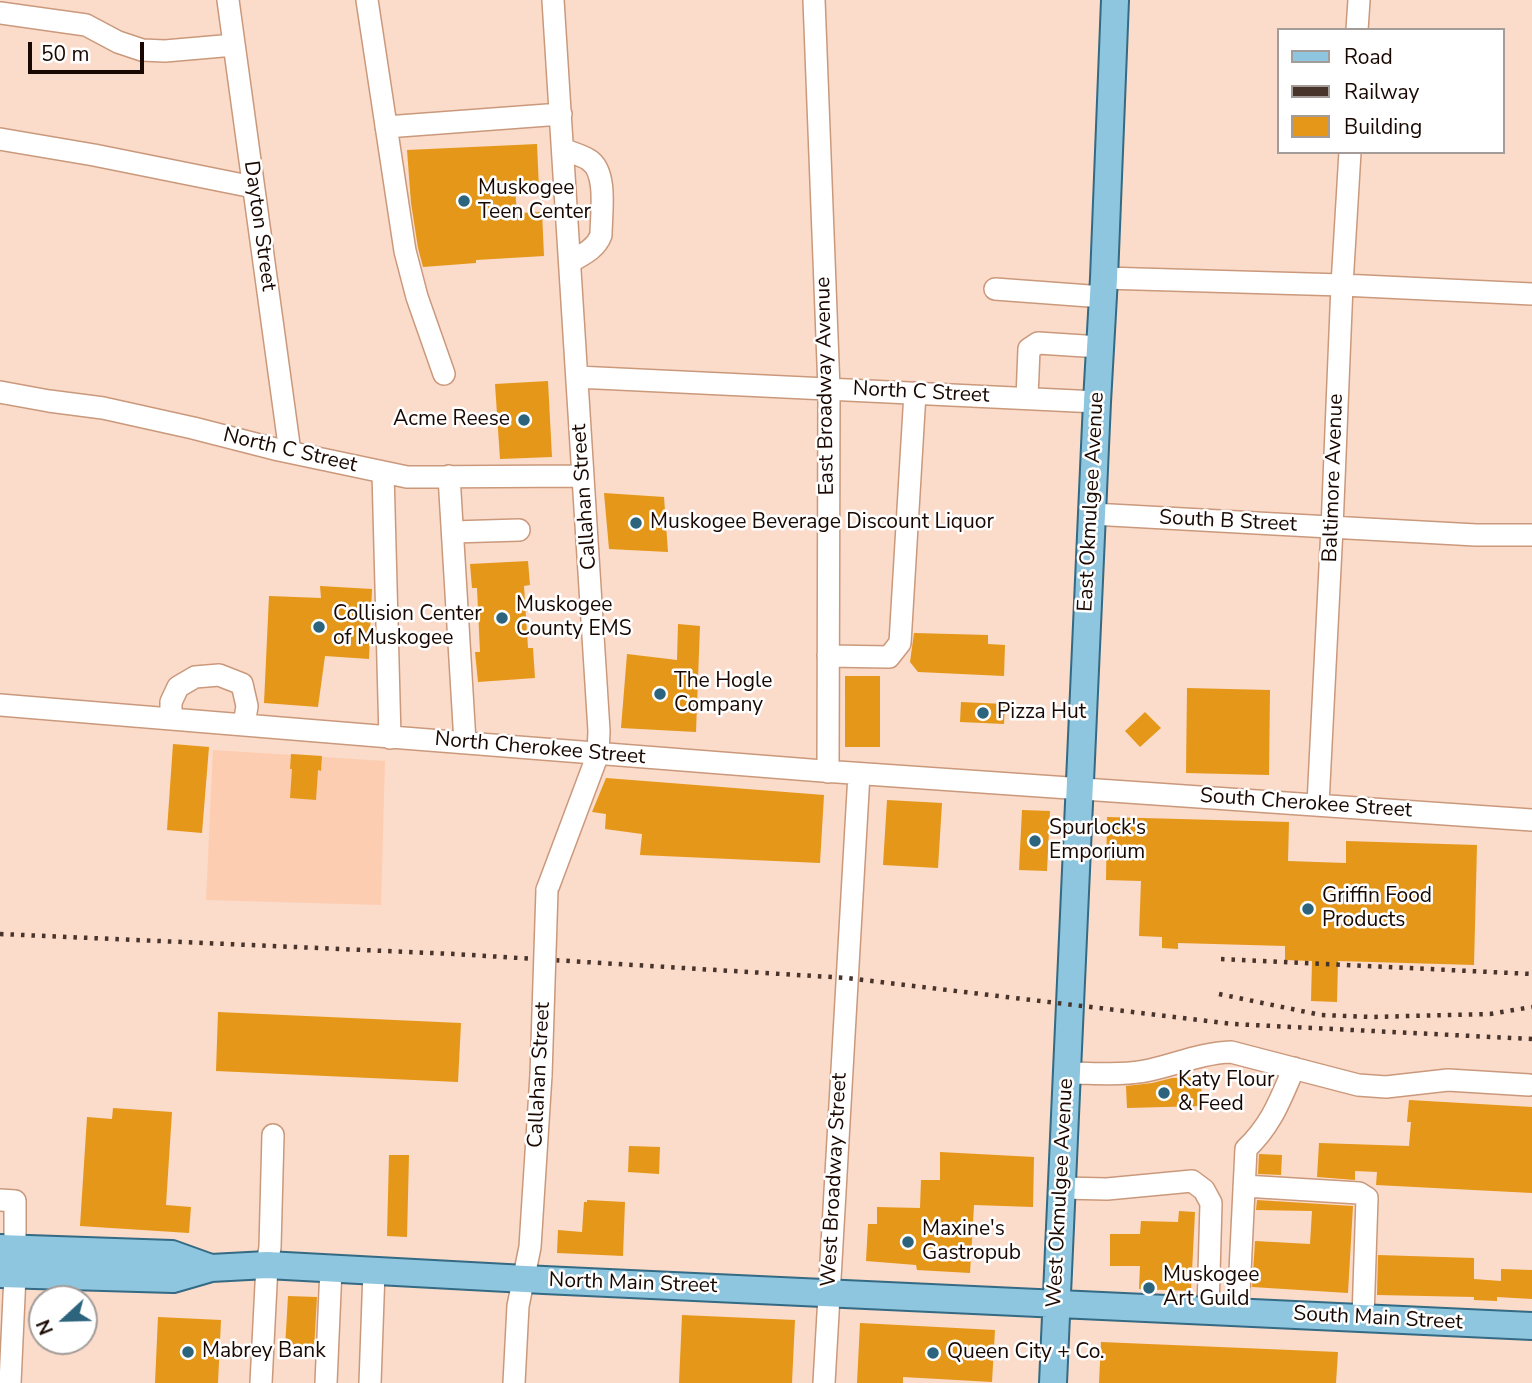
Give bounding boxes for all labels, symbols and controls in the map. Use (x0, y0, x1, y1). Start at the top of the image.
scale bar (32, 28, 147, 72)
legend (1276, 28, 1504, 154)
text: 50 m (41, 40, 90, 68)
text: Road (1344, 43, 1393, 71)
text: Railway (1344, 78, 1419, 106)
text: Building (1344, 113, 1422, 141)
street label: Dayton Street (237, 159, 281, 293)
place label: Muskogee Teen Center (478, 176, 591, 226)
marker: Muskogee Teen Center (456, 193, 472, 209)
street label: East Broadway Avenue (811, 276, 841, 496)
street label: North C Street (852, 377, 990, 409)
street label: East Okmulgee Avenue (1074, 392, 1110, 612)
street label: Baltimore Avenue (1318, 393, 1350, 563)
place label: Acme Reese (393, 407, 510, 433)
marker: Acme Reese (516, 412, 532, 428)
street label: North C Street (221, 423, 359, 479)
street label: Callahan Street (567, 423, 603, 571)
street label: South B Street (1158, 506, 1298, 538)
place label: Muskogee Beverage Discount Liquor (650, 510, 994, 536)
marker: Muskogee Beverage Discount Liquor (628, 515, 644, 531)
place label: Muskogee County EMS (516, 593, 632, 643)
place label: Collision Center of Muskogee (333, 602, 482, 652)
marker: Muskogee County EMS (494, 610, 510, 626)
marker: Collision Center of Muskogee (311, 619, 327, 635)
place label: The Hogle Company (674, 669, 772, 719)
marker: The Hogle Company (652, 686, 668, 702)
place label: Pizza Hut (997, 700, 1086, 726)
marker: Pizza Hut (975, 705, 991, 721)
street label: North Cherokee Street (434, 727, 646, 771)
street label: South Cherokee Street (1199, 784, 1413, 824)
place label: Spurlock's Emporium (1049, 816, 1146, 866)
marker: Spurlock's Emporium (1027, 833, 1043, 849)
place label: Griffin Food Products (1322, 884, 1432, 934)
marker: Griffin Food Products (1300, 901, 1316, 917)
street label: Callahan Street (524, 1001, 556, 1149)
place label: Katy Flour & Feed (1178, 1068, 1275, 1118)
street label: West Broadway Street (817, 1072, 853, 1288)
street label: West Okmulgee Avenue (1042, 1078, 1080, 1308)
marker: Katy Flour & Feed (1156, 1085, 1172, 1101)
place label: Maxine's Gastropub (922, 1217, 1021, 1267)
marker: Maxine's Gastropub (900, 1234, 916, 1250)
place label: Muskogee Art Guild (1163, 1263, 1259, 1313)
street label: North Main Street (548, 1268, 718, 1300)
marker: Muskogee Art Guild (1141, 1280, 1157, 1296)
north arrow (28, 1285, 98, 1355)
street label: South Main Street (1293, 1302, 1463, 1336)
text: N (31, 1316, 60, 1339)
place label: Mabrey Bank (202, 1339, 326, 1365)
place label: Queen City + Co. (947, 1340, 1105, 1366)
marker: Mabrey Bank (180, 1344, 196, 1360)
marker: Queen City + Co. (925, 1345, 941, 1361)

